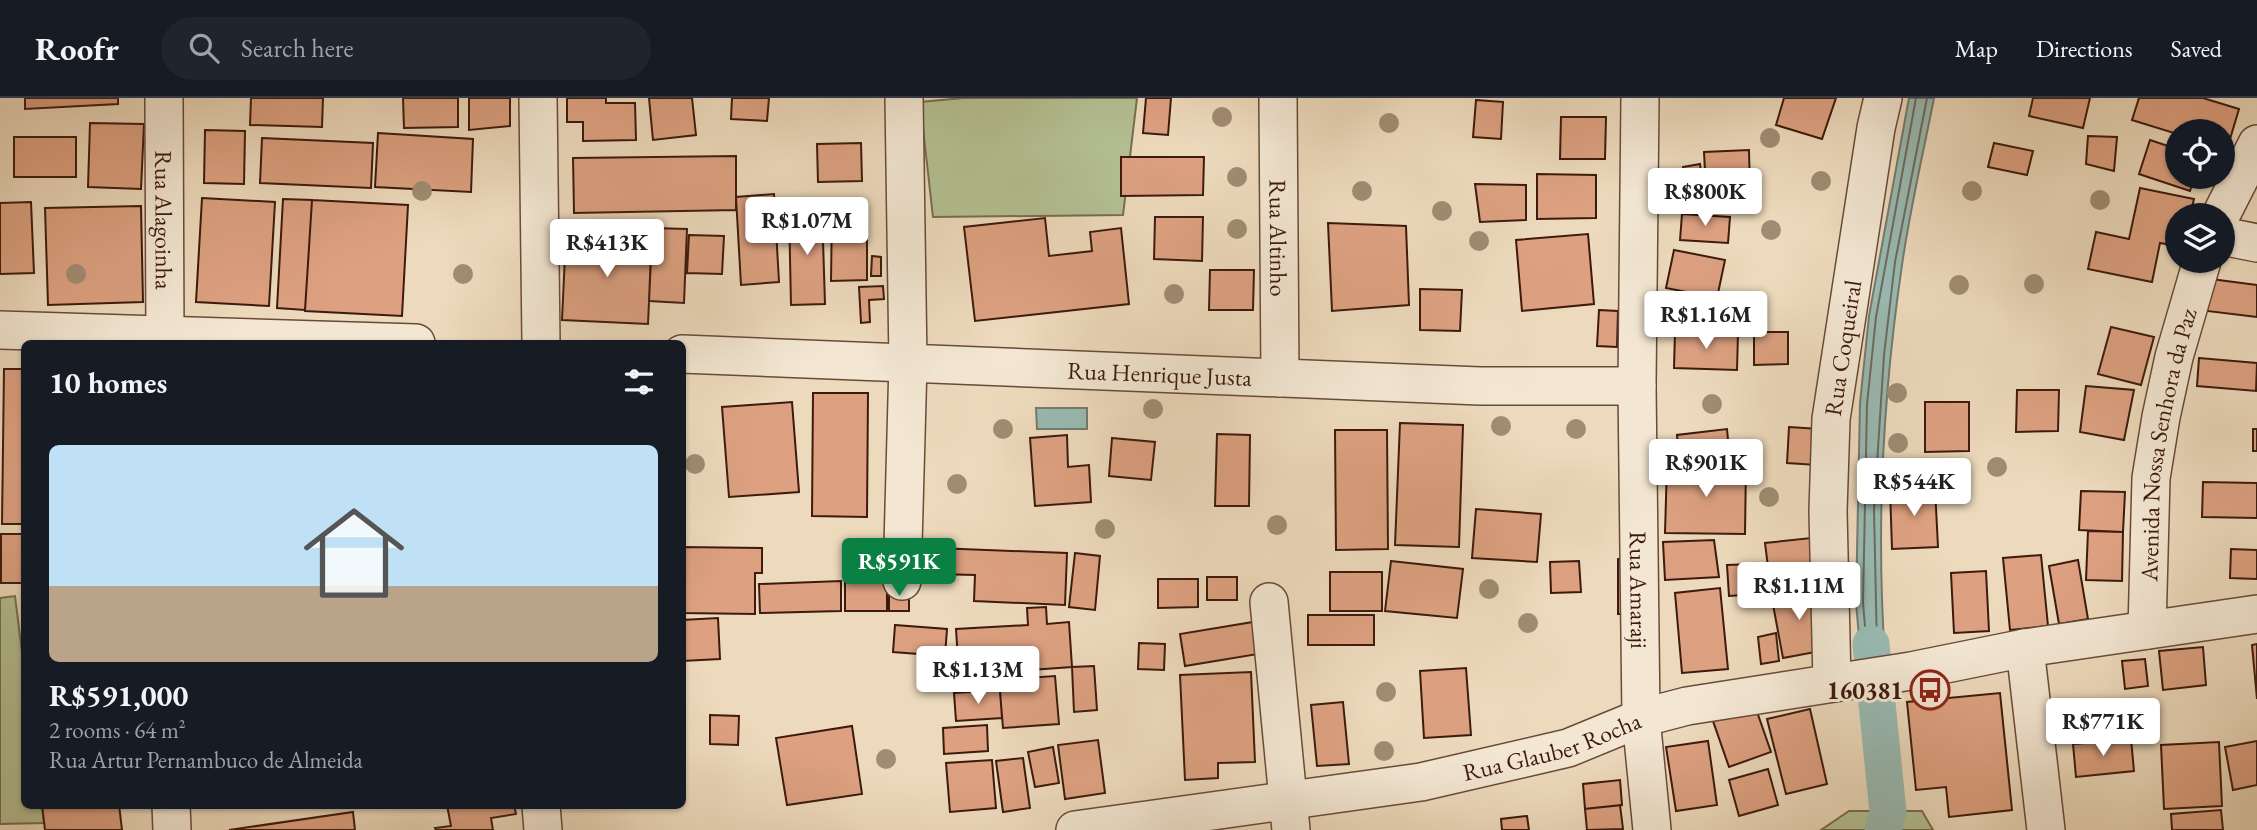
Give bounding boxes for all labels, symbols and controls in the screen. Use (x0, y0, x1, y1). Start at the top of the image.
search box (161, 17, 651, 80)
text: Roofr (35, 27, 119, 70)
icon: search (185, 29, 223, 67)
text: Search here (241, 31, 354, 65)
text: Map (1955, 33, 1998, 64)
text: Directions (2036, 33, 2133, 64)
text: Saved (2171, 33, 2222, 64)
map controls (2165, 119, 2235, 273)
button: locate (2165, 119, 2235, 189)
street label: Rua Alagoinha (149, 150, 180, 290)
pin: R$800K (1648, 169, 1762, 228)
text: R$800K (1664, 176, 1746, 206)
street label: Rua Altinho (1263, 179, 1295, 297)
pin: R$1.07M (742, 198, 872, 257)
button: layers (2165, 203, 2235, 273)
text: R$1.07M (761, 205, 853, 235)
pin: R$413K (550, 220, 664, 279)
text: R$413K (566, 227, 648, 257)
street label: Rua Coqueiral (1816, 278, 1868, 418)
pin: R$1.16M (1641, 292, 1771, 351)
text: R$1.16M (1660, 299, 1752, 329)
street label: Avenida Nossa Senhora da Paz (2133, 304, 2203, 583)
street label: Rua Henrique Justa (1067, 354, 1253, 392)
text: 10 homes (49, 363, 167, 402)
icon: filters (620, 363, 658, 401)
pin: R$901K (1649, 440, 1763, 499)
text: R$901K (1665, 447, 1747, 477)
pin: R$544K (1857, 458, 1971, 518)
text: R$544K (1873, 466, 1955, 496)
icon: home (291, 490, 417, 616)
street label: Rua Amaraji (1623, 531, 1656, 649)
pin: R$591K (842, 538, 956, 598)
text: R$591K (858, 546, 940, 576)
pin: R$1.11M (1734, 562, 1864, 622)
text: R$1.11M (1753, 570, 1845, 600)
pin: R$1.13M (913, 646, 1043, 706)
text: R$1.13M (932, 654, 1024, 684)
bus stop icon: 160381 (1909, 669, 1951, 711)
place label: 160381 (1827, 675, 1903, 706)
text: R$591,000 (49, 676, 188, 715)
pin: R$771K (2046, 698, 2160, 758)
street label: Rua Glauber Rocha (1460, 704, 1646, 787)
text: R$771K (2062, 706, 2144, 736)
text: 2 rooms · 64 m² (49, 715, 186, 745)
text: Rua Artur Pernambuco de Almeida (49, 745, 363, 775)

